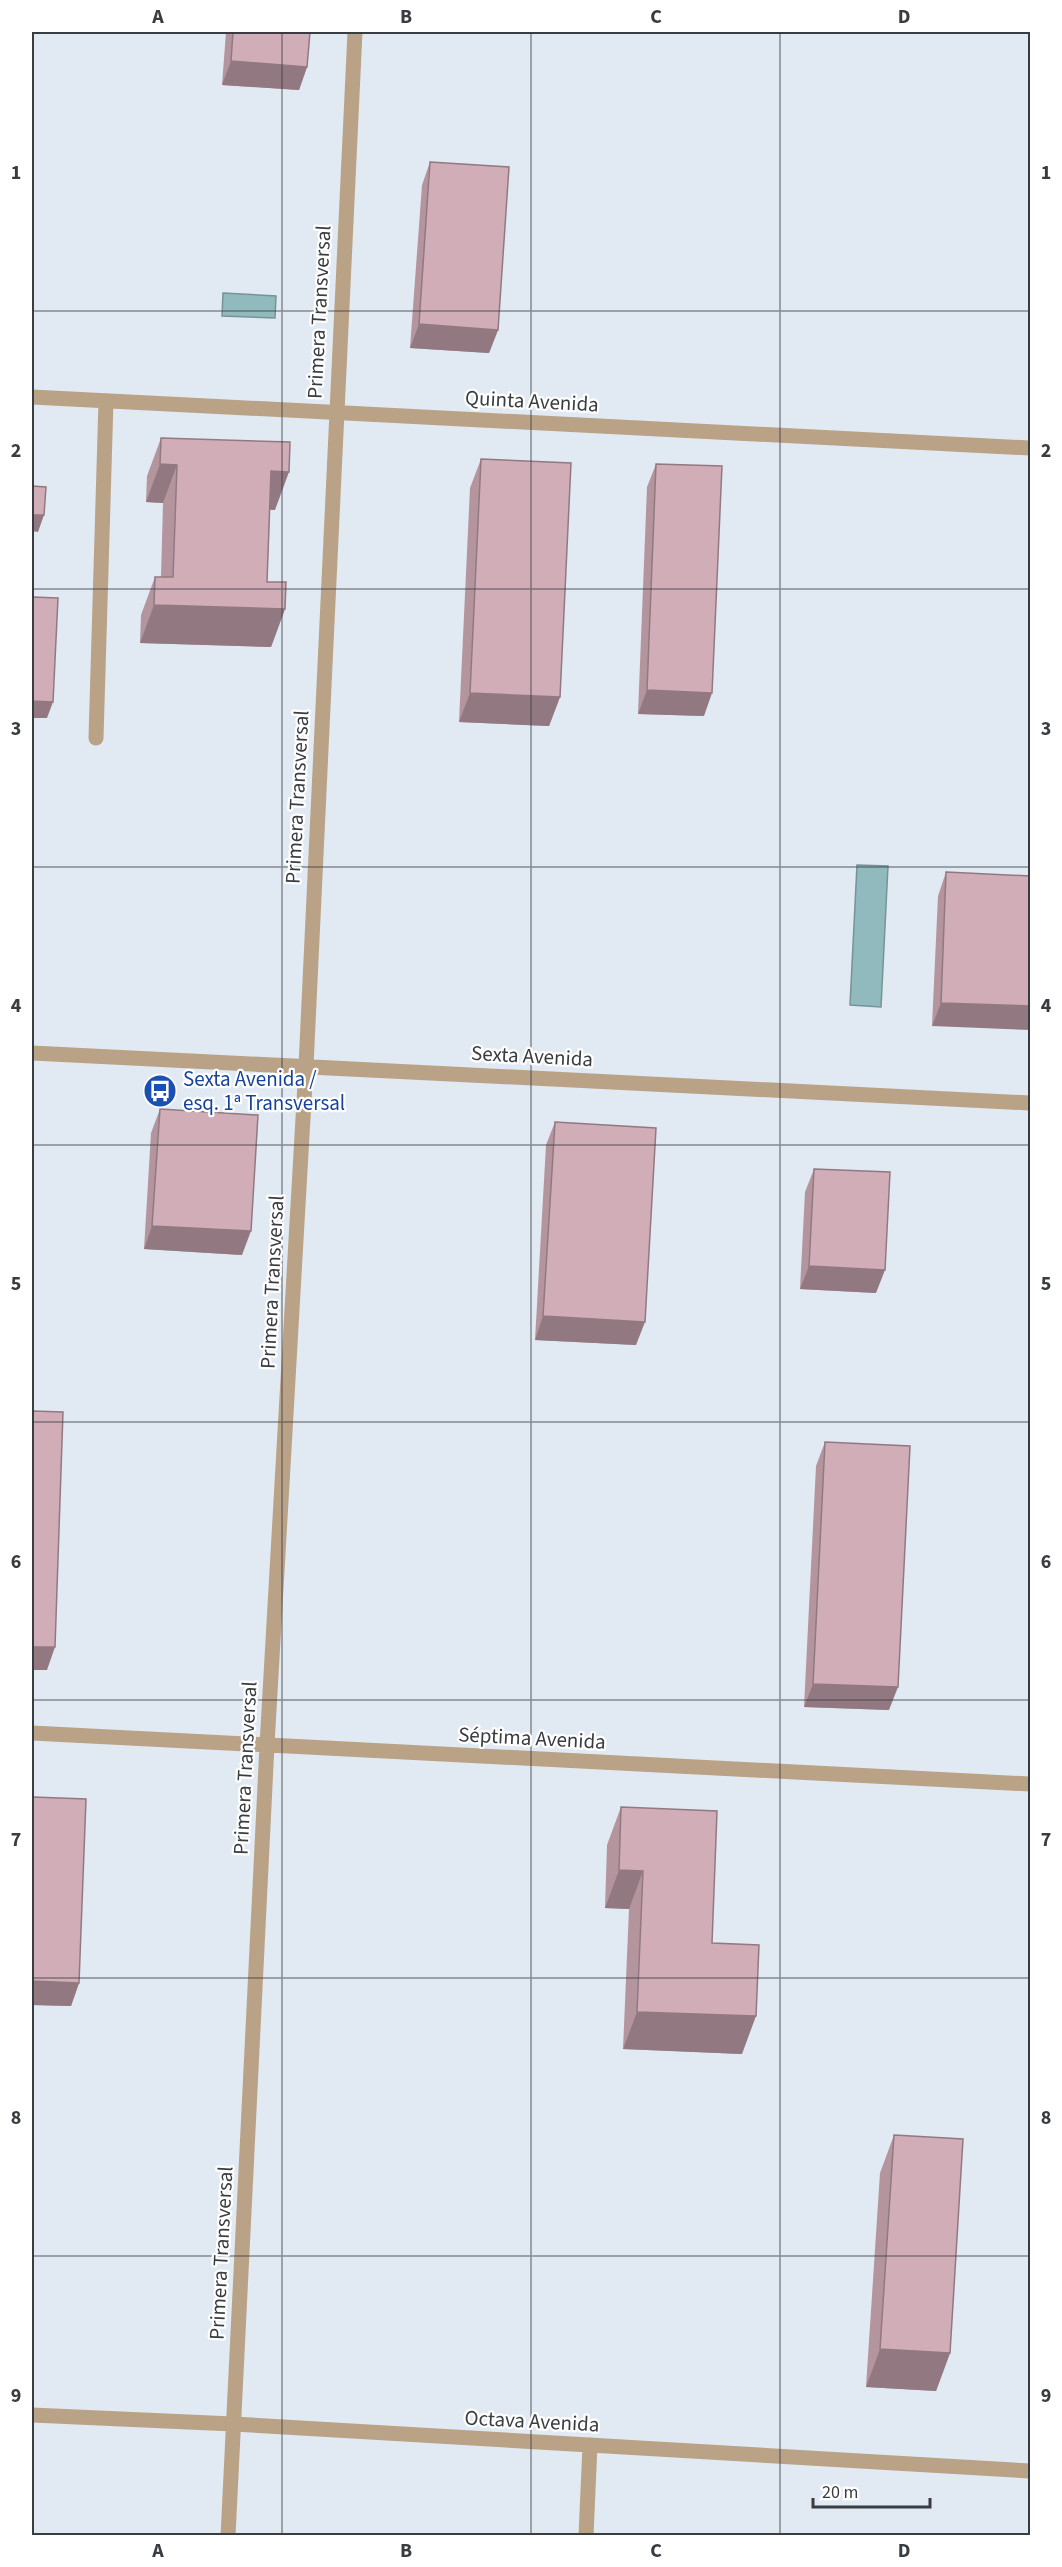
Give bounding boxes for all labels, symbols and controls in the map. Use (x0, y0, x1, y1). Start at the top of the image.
text: A (151, 3, 164, 31)
text: B (400, 3, 412, 31)
text: C (650, 3, 662, 31)
text: D (898, 3, 910, 31)
text: 1 (11, 159, 21, 187)
text: 1 (1041, 159, 1051, 187)
street label: Primera Transversal (299, 224, 339, 400)
street label: Quinta Avenida (464, 383, 600, 419)
text: 2 (11, 437, 21, 465)
text: 2 (1041, 437, 1051, 465)
street label: Primera Transversal (277, 709, 317, 885)
text: 3 (11, 715, 21, 743)
text: 3 (1041, 715, 1051, 743)
text: 4 (11, 992, 22, 1020)
text: 4 (1041, 992, 1052, 1020)
street label: Sexta Avenida (470, 1038, 594, 1074)
place label: Sexta Avenida / esq. 1ª Transversal (183, 1064, 345, 1118)
bus stop icon: Sexta Avenida / esq. 1ª Transversal (142, 1073, 178, 1109)
street label: Primera Transversal (252, 1194, 292, 1370)
text: 5 (11, 1270, 21, 1298)
text: 5 (1041, 1270, 1051, 1298)
text: 6 (11, 1548, 21, 1576)
text: 6 (1041, 1548, 1051, 1576)
street label: Primera Transversal (225, 1680, 265, 1856)
street label: Séptima Avenida (457, 1719, 607, 1757)
text: 7 (11, 1826, 21, 1854)
text: 7 (1041, 1826, 1051, 1854)
text: 8 (11, 2104, 21, 2132)
text: 8 (1041, 2104, 1051, 2132)
street label: Primera Transversal (201, 2165, 241, 2341)
text: 9 (11, 2382, 21, 2410)
text: 9 (1041, 2382, 1051, 2410)
street label: Octava Avenida (464, 2402, 600, 2440)
scale bar (813, 2471, 930, 2509)
text: 20 m (822, 2480, 858, 2505)
text: A (151, 2537, 164, 2565)
text: B (400, 2537, 412, 2565)
text: C (650, 2537, 662, 2565)
text: D (898, 2537, 910, 2565)

